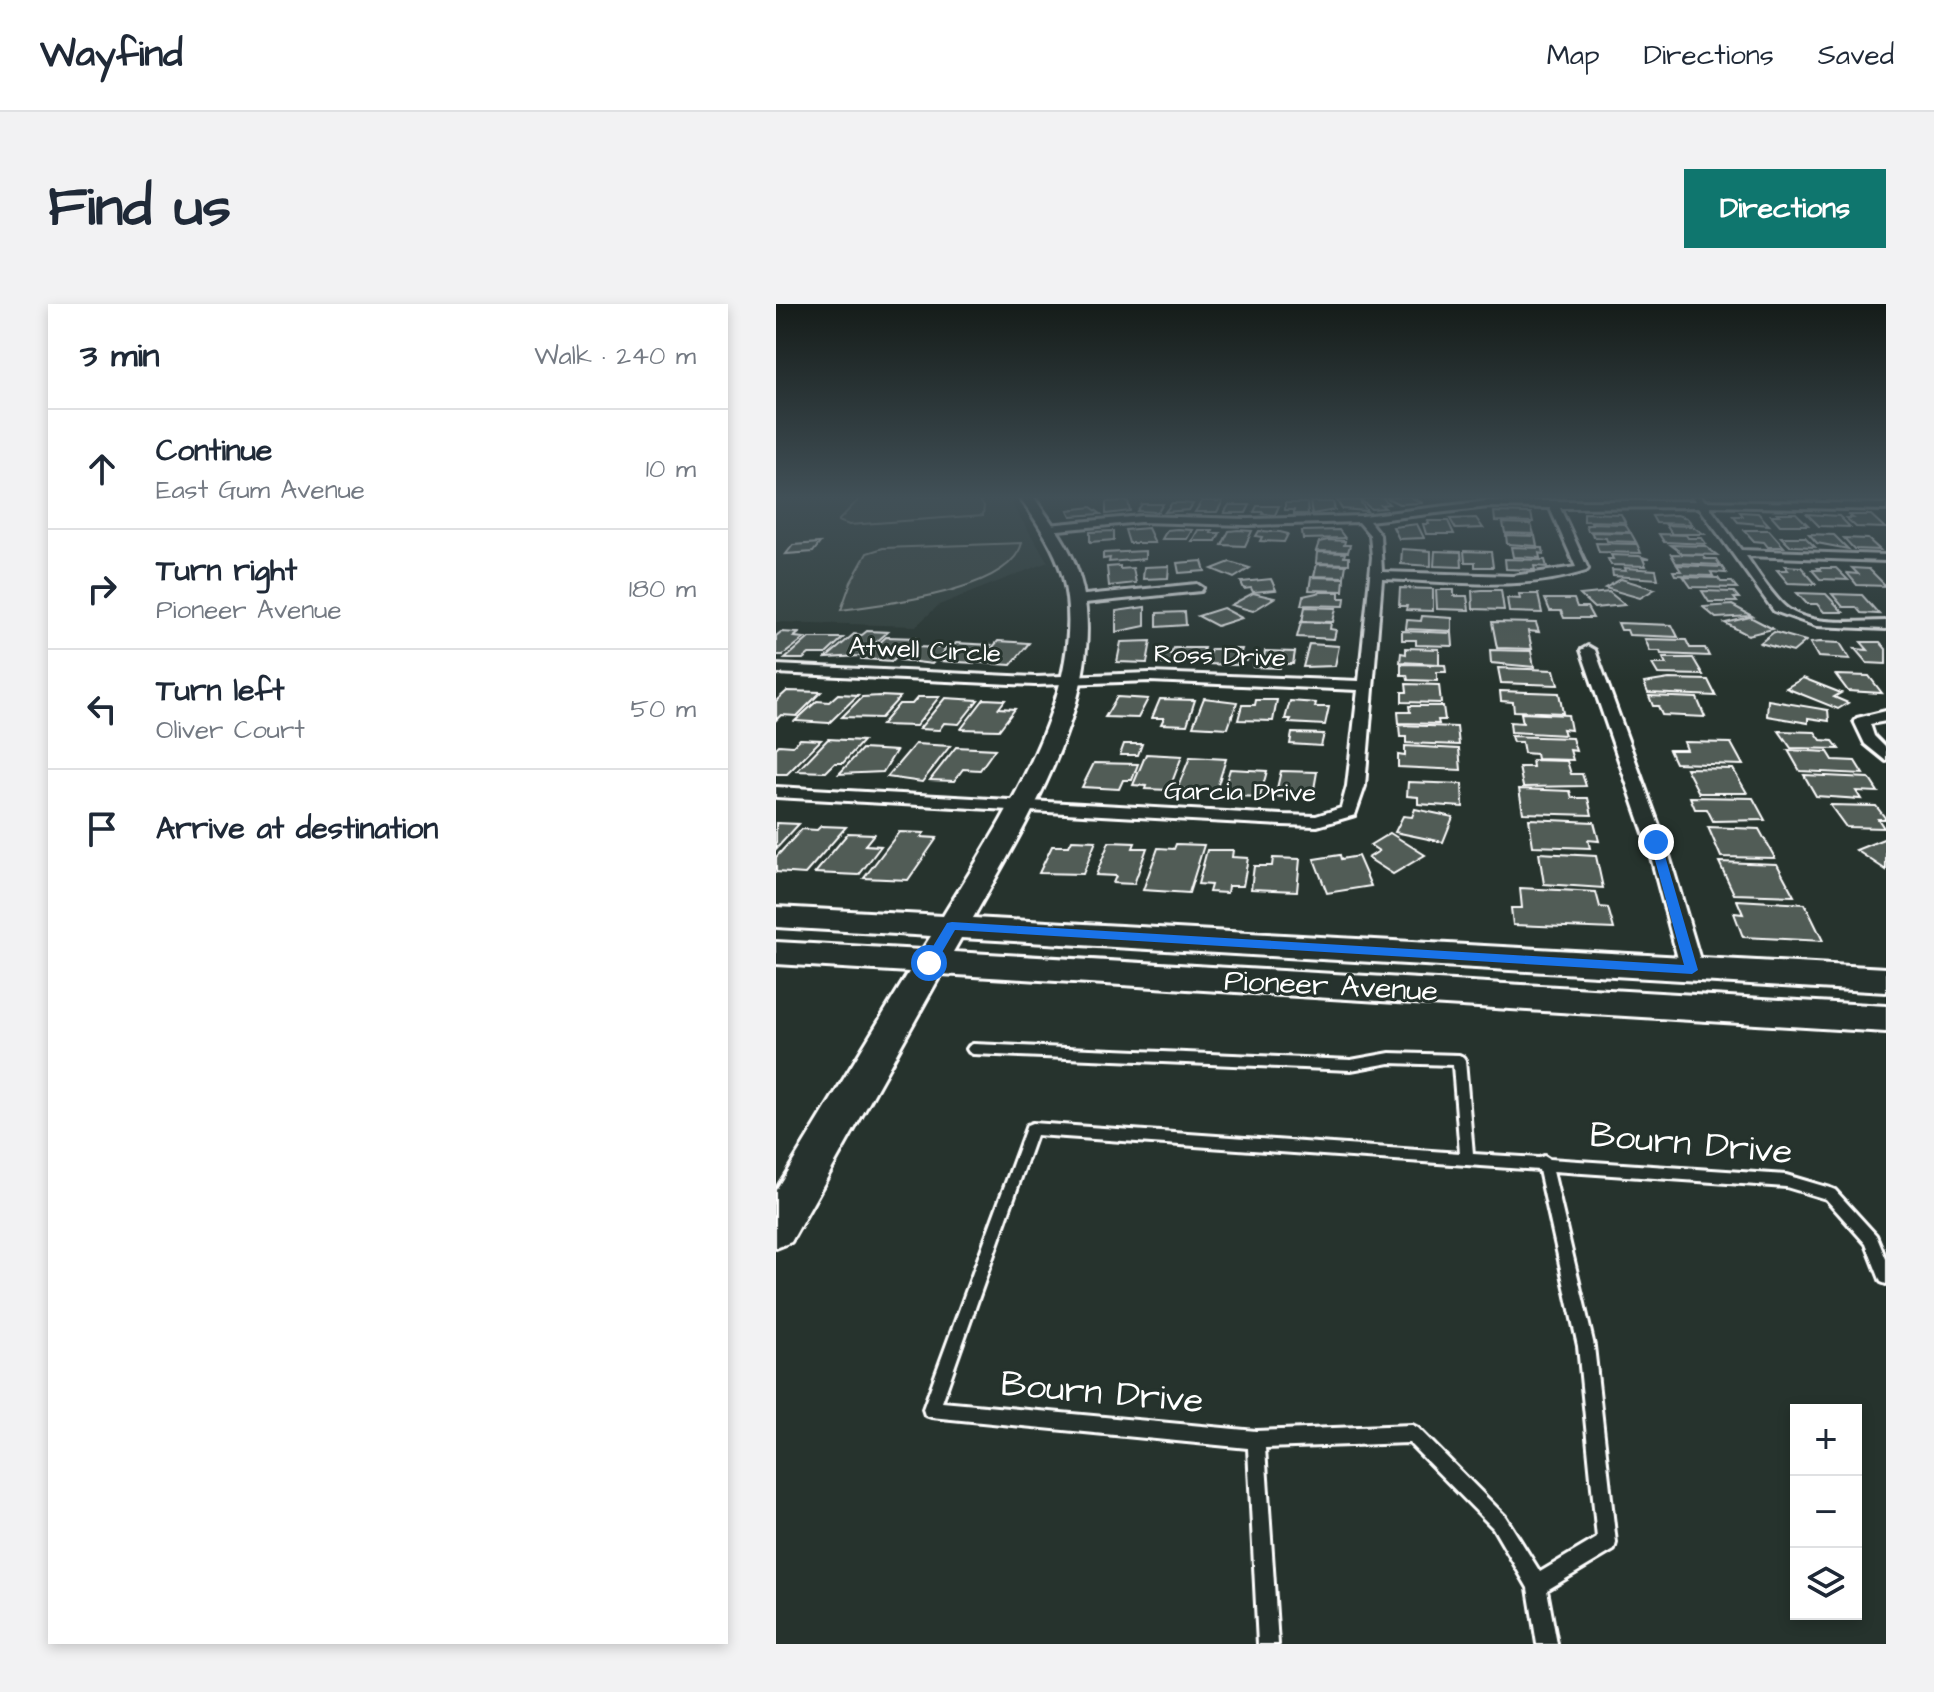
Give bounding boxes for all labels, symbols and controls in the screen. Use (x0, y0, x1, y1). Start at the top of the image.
text: Wayfind (40, 29, 183, 81)
text: Map (1547, 36, 1600, 75)
text: Directions (1644, 36, 1774, 75)
text: Saved (1818, 36, 1894, 75)
text: Find us (48, 169, 231, 247)
button: Directions (1684, 169, 1886, 248)
text: 3 min (80, 332, 160, 380)
text: Walk · 240 m (534, 338, 696, 374)
text: Continue (156, 430, 272, 472)
icon: ahead (80, 447, 124, 491)
text: 10 m (646, 451, 696, 487)
text: East Gum Avenue (156, 472, 365, 508)
text: Turn right (156, 550, 297, 592)
icon: right (80, 567, 124, 611)
text: 180 m (629, 571, 696, 607)
text: Pioneer Avenue (156, 592, 342, 628)
street label: Atwell Circle (848, 628, 1002, 672)
street label: Ross Drive (1153, 636, 1287, 676)
text: Turn left (156, 670, 284, 712)
icon: left (80, 687, 124, 731)
text: 50 m (631, 691, 696, 727)
text: Oliver Court (156, 712, 305, 748)
street label: Garcia Drive (1164, 773, 1316, 811)
icon: arrive (80, 807, 124, 851)
text: Arrive at destination (156, 808, 438, 850)
route end (1638, 824, 1674, 860)
route start (911, 945, 947, 981)
street label: Pioneer Avenue (1223, 959, 1439, 1013)
street label: Bourn Drive (1588, 1110, 1794, 1178)
street label: Bourn Drive (999, 1359, 1205, 1427)
map controls (1790, 1404, 1862, 1620)
button: + (1790, 1404, 1862, 1476)
button: − (1790, 1476, 1862, 1548)
button: layers (1790, 1548, 1862, 1620)

